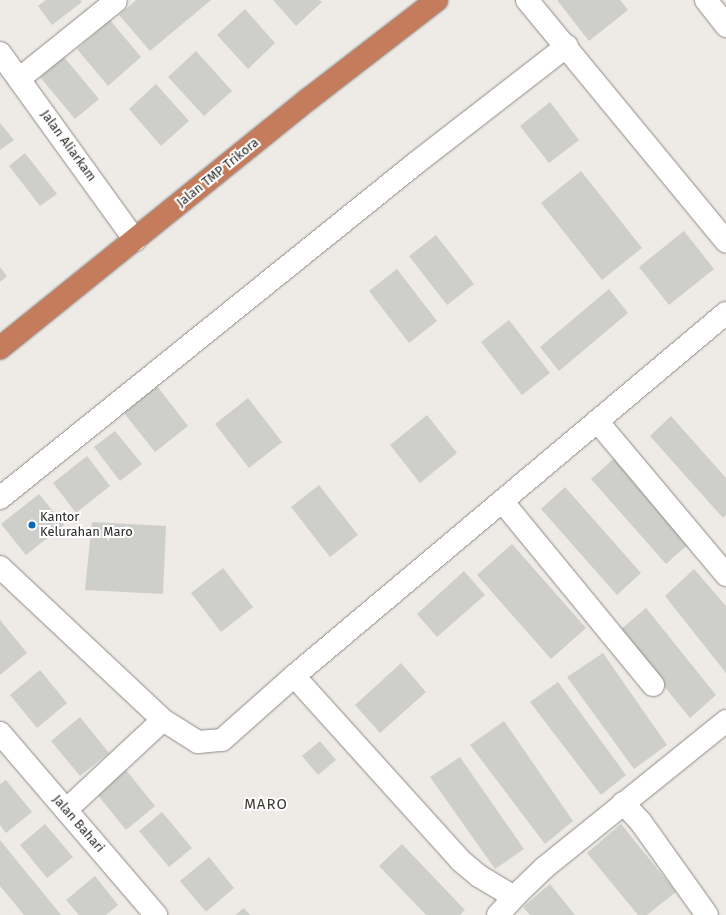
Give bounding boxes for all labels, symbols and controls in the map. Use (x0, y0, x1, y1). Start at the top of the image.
street label: Jalan Aliarkam (37, 107, 99, 185)
street label: Jalan TMP Trikora (174, 135, 262, 211)
place label: Kantor Kelurahan Maro (40, 510, 133, 541)
marker: Kantor Kelurahan Maro (27, 520, 37, 530)
street label: Jalan Bahari (49, 792, 107, 856)
district label: MARO (244, 796, 288, 814)

